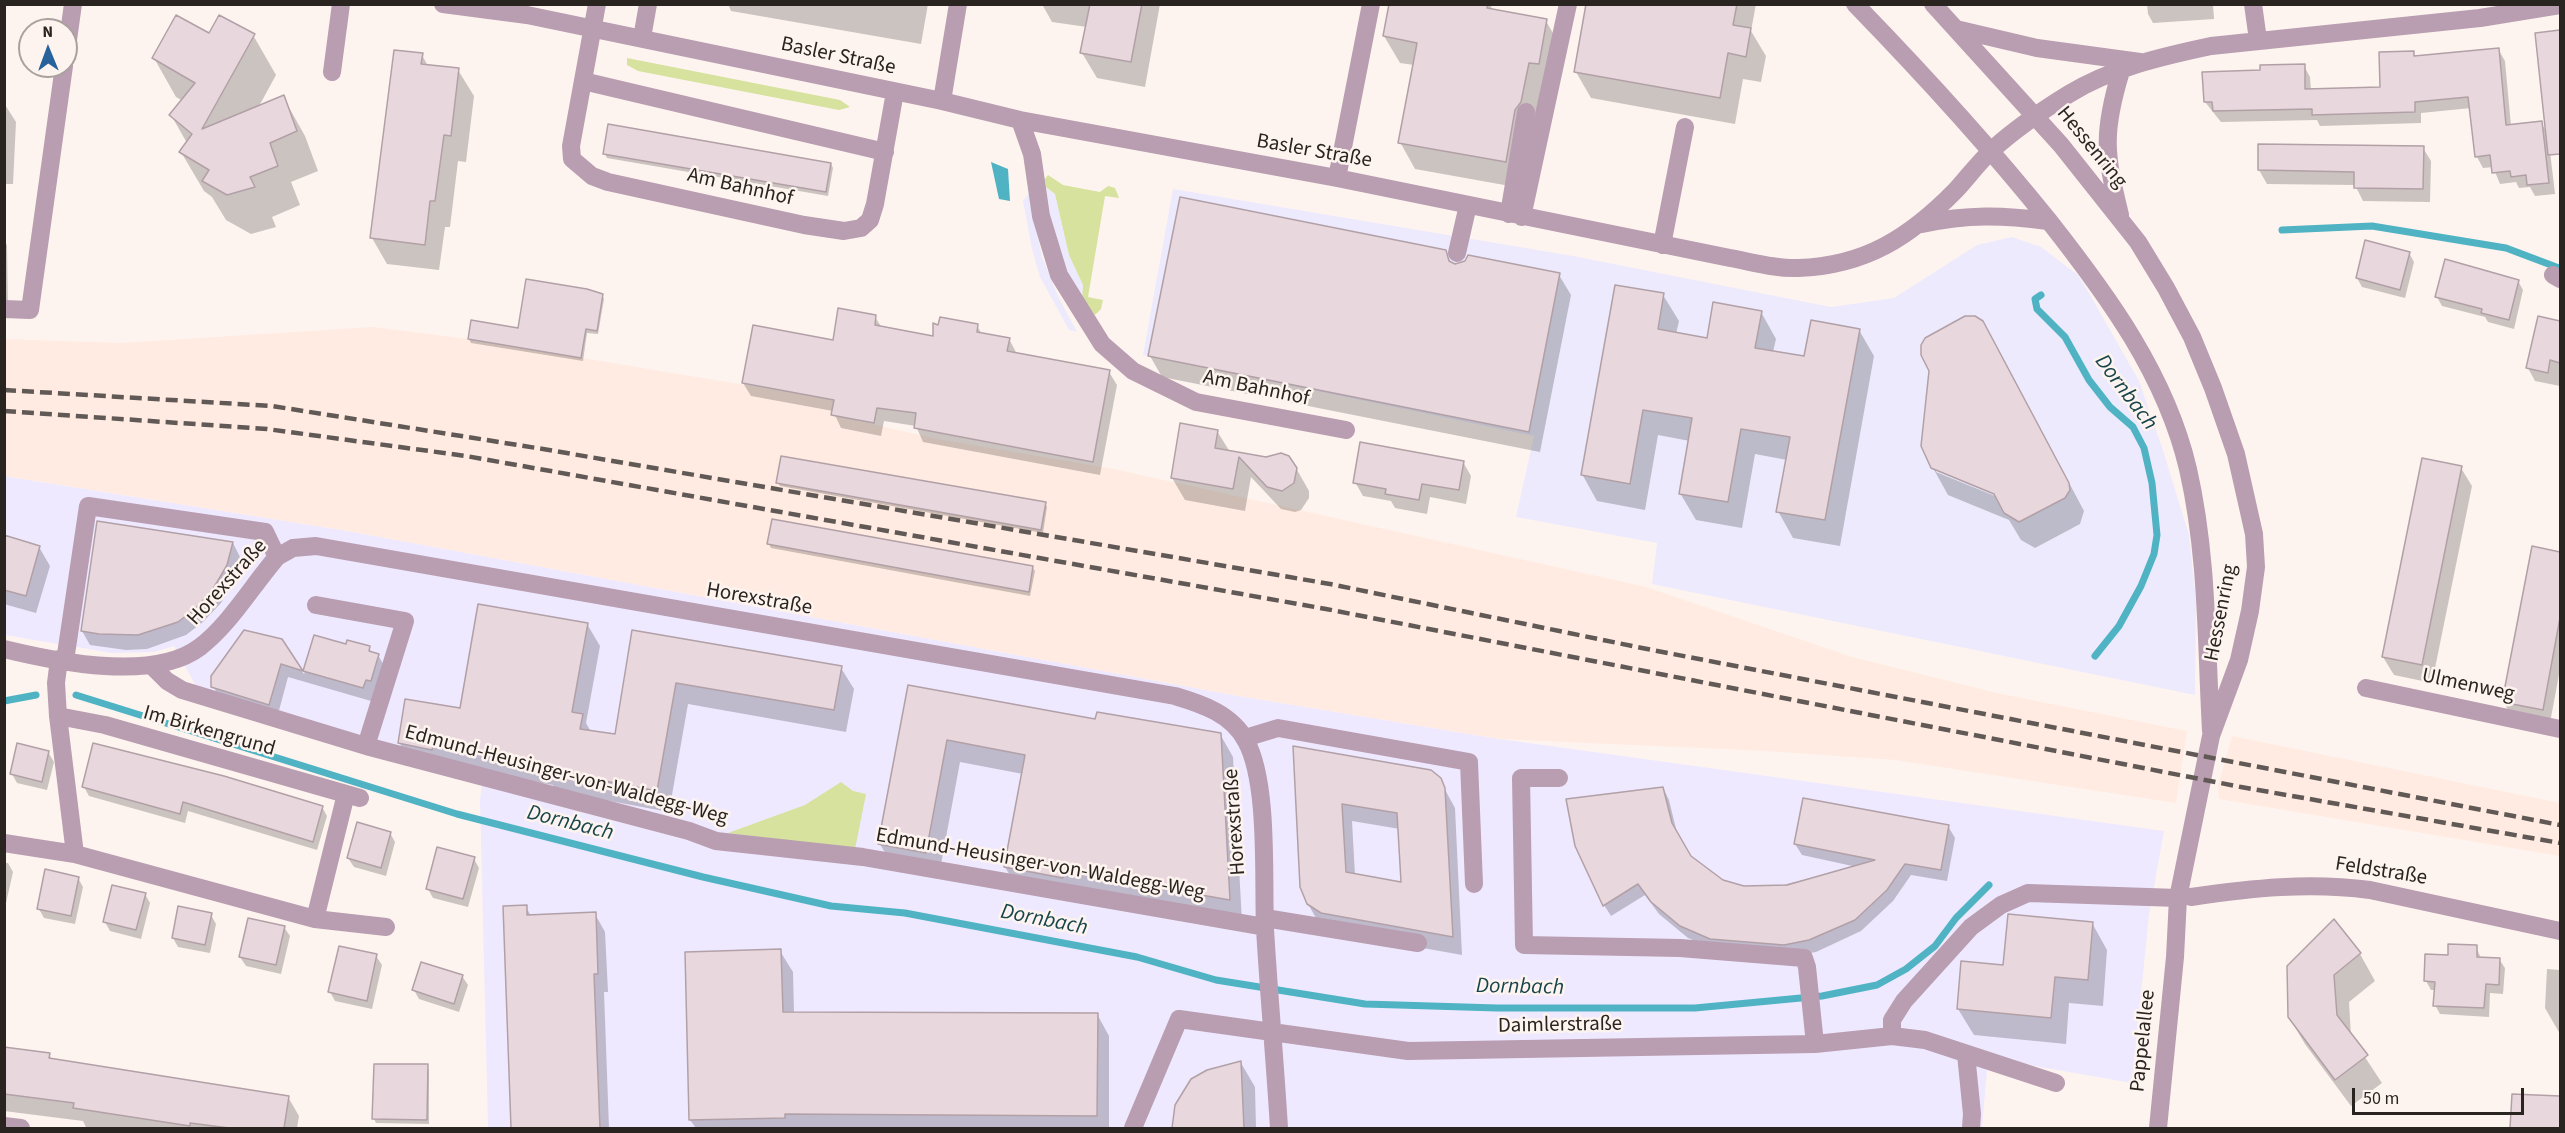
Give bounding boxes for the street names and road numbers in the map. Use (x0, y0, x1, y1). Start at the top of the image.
street label: Basler Straße (778, 33, 898, 81)
street label: Hessenring (2050, 102, 2132, 194)
street label: Basler Straße (1254, 129, 1374, 175)
street label: Am Bahnhof (685, 164, 795, 212)
street label: Am Bahnhof (1201, 365, 1311, 413)
street label: Horexstraße (183, 535, 273, 631)
street label: Hessenring (2200, 562, 2244, 664)
street label: Horexstraße (704, 578, 814, 622)
street label: Ulmenweg (2419, 664, 2517, 708)
street label: Im Birkengrund (140, 701, 278, 763)
street label: Edmund-Heusinger-von-Waldegg-Weg (402, 721, 730, 831)
street label: Horexstraße (1220, 768, 1252, 876)
street label: Edmund-Heusinger-von-Waldegg-Weg (874, 824, 1206, 906)
street label: Feldstraße (2333, 852, 2429, 892)
street label: Pappelallee (2126, 989, 2162, 1093)
street label: Daimlerstraße (1498, 1012, 1622, 1040)

